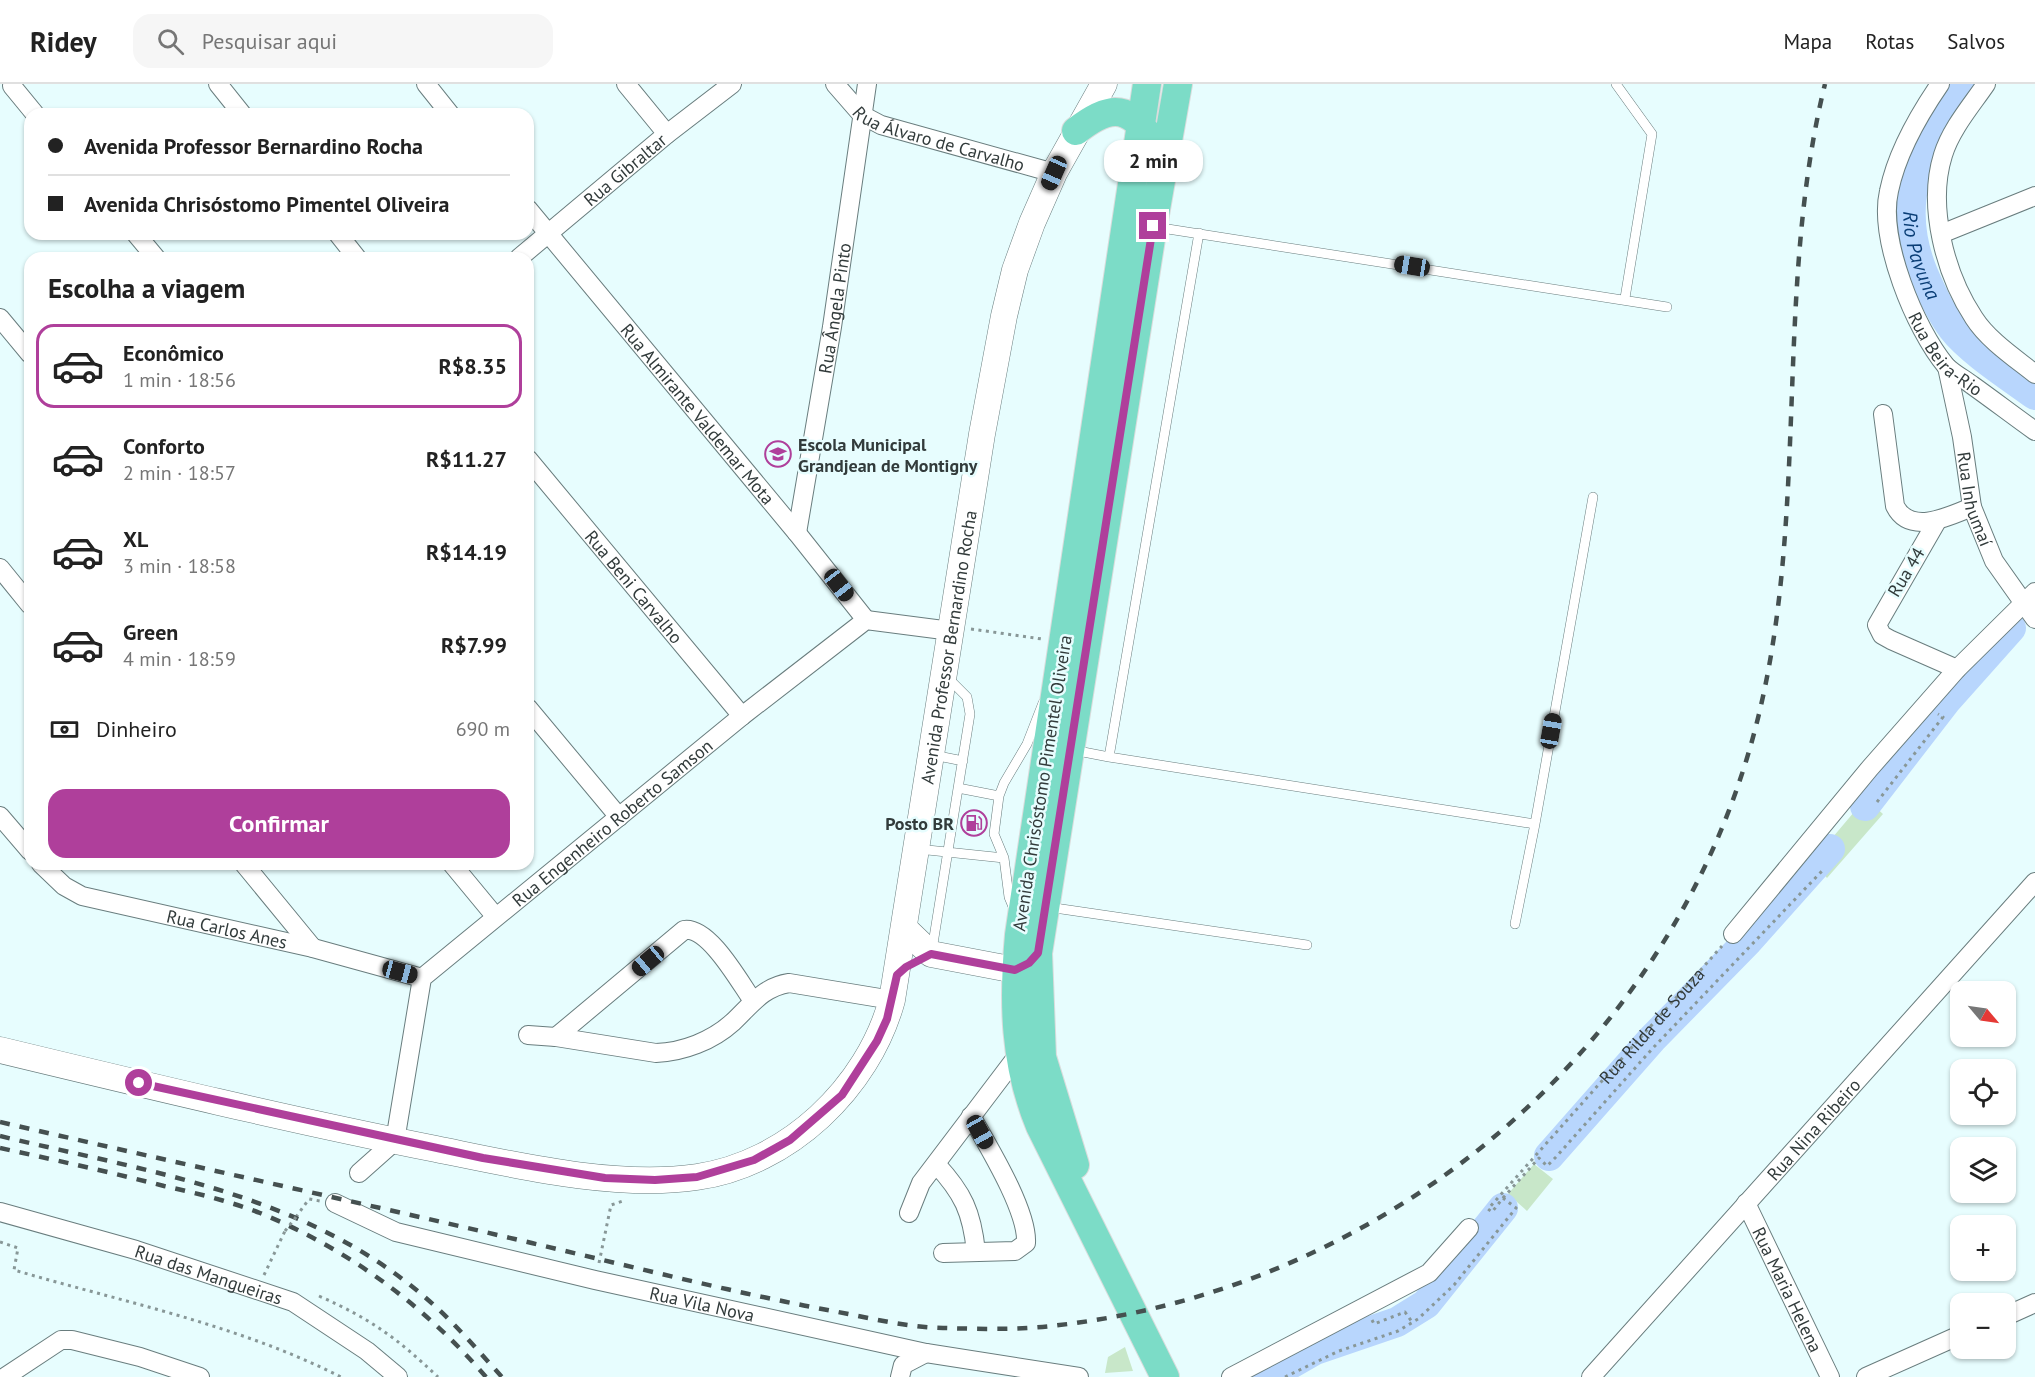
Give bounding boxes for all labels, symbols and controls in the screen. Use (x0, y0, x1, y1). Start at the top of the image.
search box (133, 14, 553, 68)
text: Ridey (30, 23, 97, 60)
icon: search (154, 25, 187, 58)
text: Pesquisar aqui (202, 27, 337, 55)
text: Mapa (1783, 28, 1832, 55)
text: Rotas (1865, 28, 1914, 55)
text: Salvos (1947, 28, 2005, 55)
street label: Rua Álvaro de Carvalho (848, 101, 1027, 176)
street label: Rua Gibraltar (579, 128, 671, 211)
text: Avenida Professor Bernardino Rocha (84, 132, 423, 160)
callout: 2 min (1104, 139, 1202, 181)
text: 2 min (1129, 148, 1178, 174)
car (1038, 153, 1070, 193)
text: Avenida Chrisóstomo Pimentel Oliveira (84, 190, 449, 218)
water label: Rio Pavuna (1897, 211, 1946, 304)
route end (1139, 212, 1166, 239)
street label: Rua Ângela Pinto (813, 241, 856, 375)
car (1393, 254, 1431, 278)
text: Escolha a viagem (48, 271, 245, 305)
street label: Rua Beira-Rio (1904, 308, 1987, 401)
street label: Rua Almirante Valdemar Mota (616, 318, 780, 509)
icon: car (51, 339, 105, 393)
text: Econômico (123, 339, 224, 367)
text: R$8.35 (438, 352, 507, 380)
text: 1 min · 18:56 (123, 367, 236, 393)
icon: car (51, 432, 105, 486)
text: Conforto (123, 432, 205, 460)
place label: Escola Municipal Grandjean de Montigny (798, 433, 978, 477)
school or university icon: Escola Municipal Grandjean de Montigny (763, 439, 793, 469)
text: R$11.27 (426, 445, 507, 473)
street label: Rua Inhumaí (1953, 450, 1998, 550)
text: 2 min · 18:57 (123, 460, 236, 486)
street label: Avenida Professor Bernardino Rocha (915, 508, 981, 786)
icon: car (51, 525, 105, 579)
text: XL (123, 525, 148, 553)
street label: Rua Beni Carvalho (580, 525, 688, 648)
text: R$14.19 (426, 538, 507, 566)
street label: Rua 44 (1882, 543, 1930, 601)
text: 3 min · 18:58 (123, 553, 236, 579)
car (821, 565, 857, 605)
icon: car (51, 618, 105, 672)
text: Green (123, 618, 178, 646)
text: R$7.99 (441, 631, 507, 659)
street label: Avenida Chrisóstomo Pimentel Oliveira (1007, 633, 1077, 933)
text: 4 min · 18:59 (123, 646, 236, 672)
car (1539, 712, 1563, 750)
icon: cash (48, 713, 81, 746)
text: Dinheiro (96, 715, 177, 743)
text: 690 m (456, 716, 510, 742)
street label: Rua Engenheiro Roberto Samson (507, 734, 717, 911)
button: Confirmar (48, 789, 510, 858)
fuel station icon: Posto BR (959, 808, 989, 838)
place label: Posto BR (885, 812, 954, 835)
street label: Rua Carlos Anes (164, 904, 289, 953)
car (628, 943, 668, 979)
car (380, 959, 420, 985)
street label: Rua Rilda de Souza (1594, 962, 1709, 1088)
north arrow (1950, 981, 2016, 1047)
map controls (1950, 981, 2016, 1359)
button: locate (1950, 1059, 2016, 1125)
route start (125, 1069, 152, 1096)
street label: Rua Nina Ribeiro (1762, 1073, 1865, 1185)
car (963, 1112, 997, 1152)
button: layers (1950, 1137, 2016, 1203)
button: + (1950, 1215, 2016, 1281)
street label: Rua Maria Helena (1748, 1223, 1828, 1356)
street label: Rua das Mangueiras (132, 1239, 286, 1309)
street label: Rua Vila Nova (648, 1281, 757, 1326)
button: − (1950, 1293, 2016, 1359)

